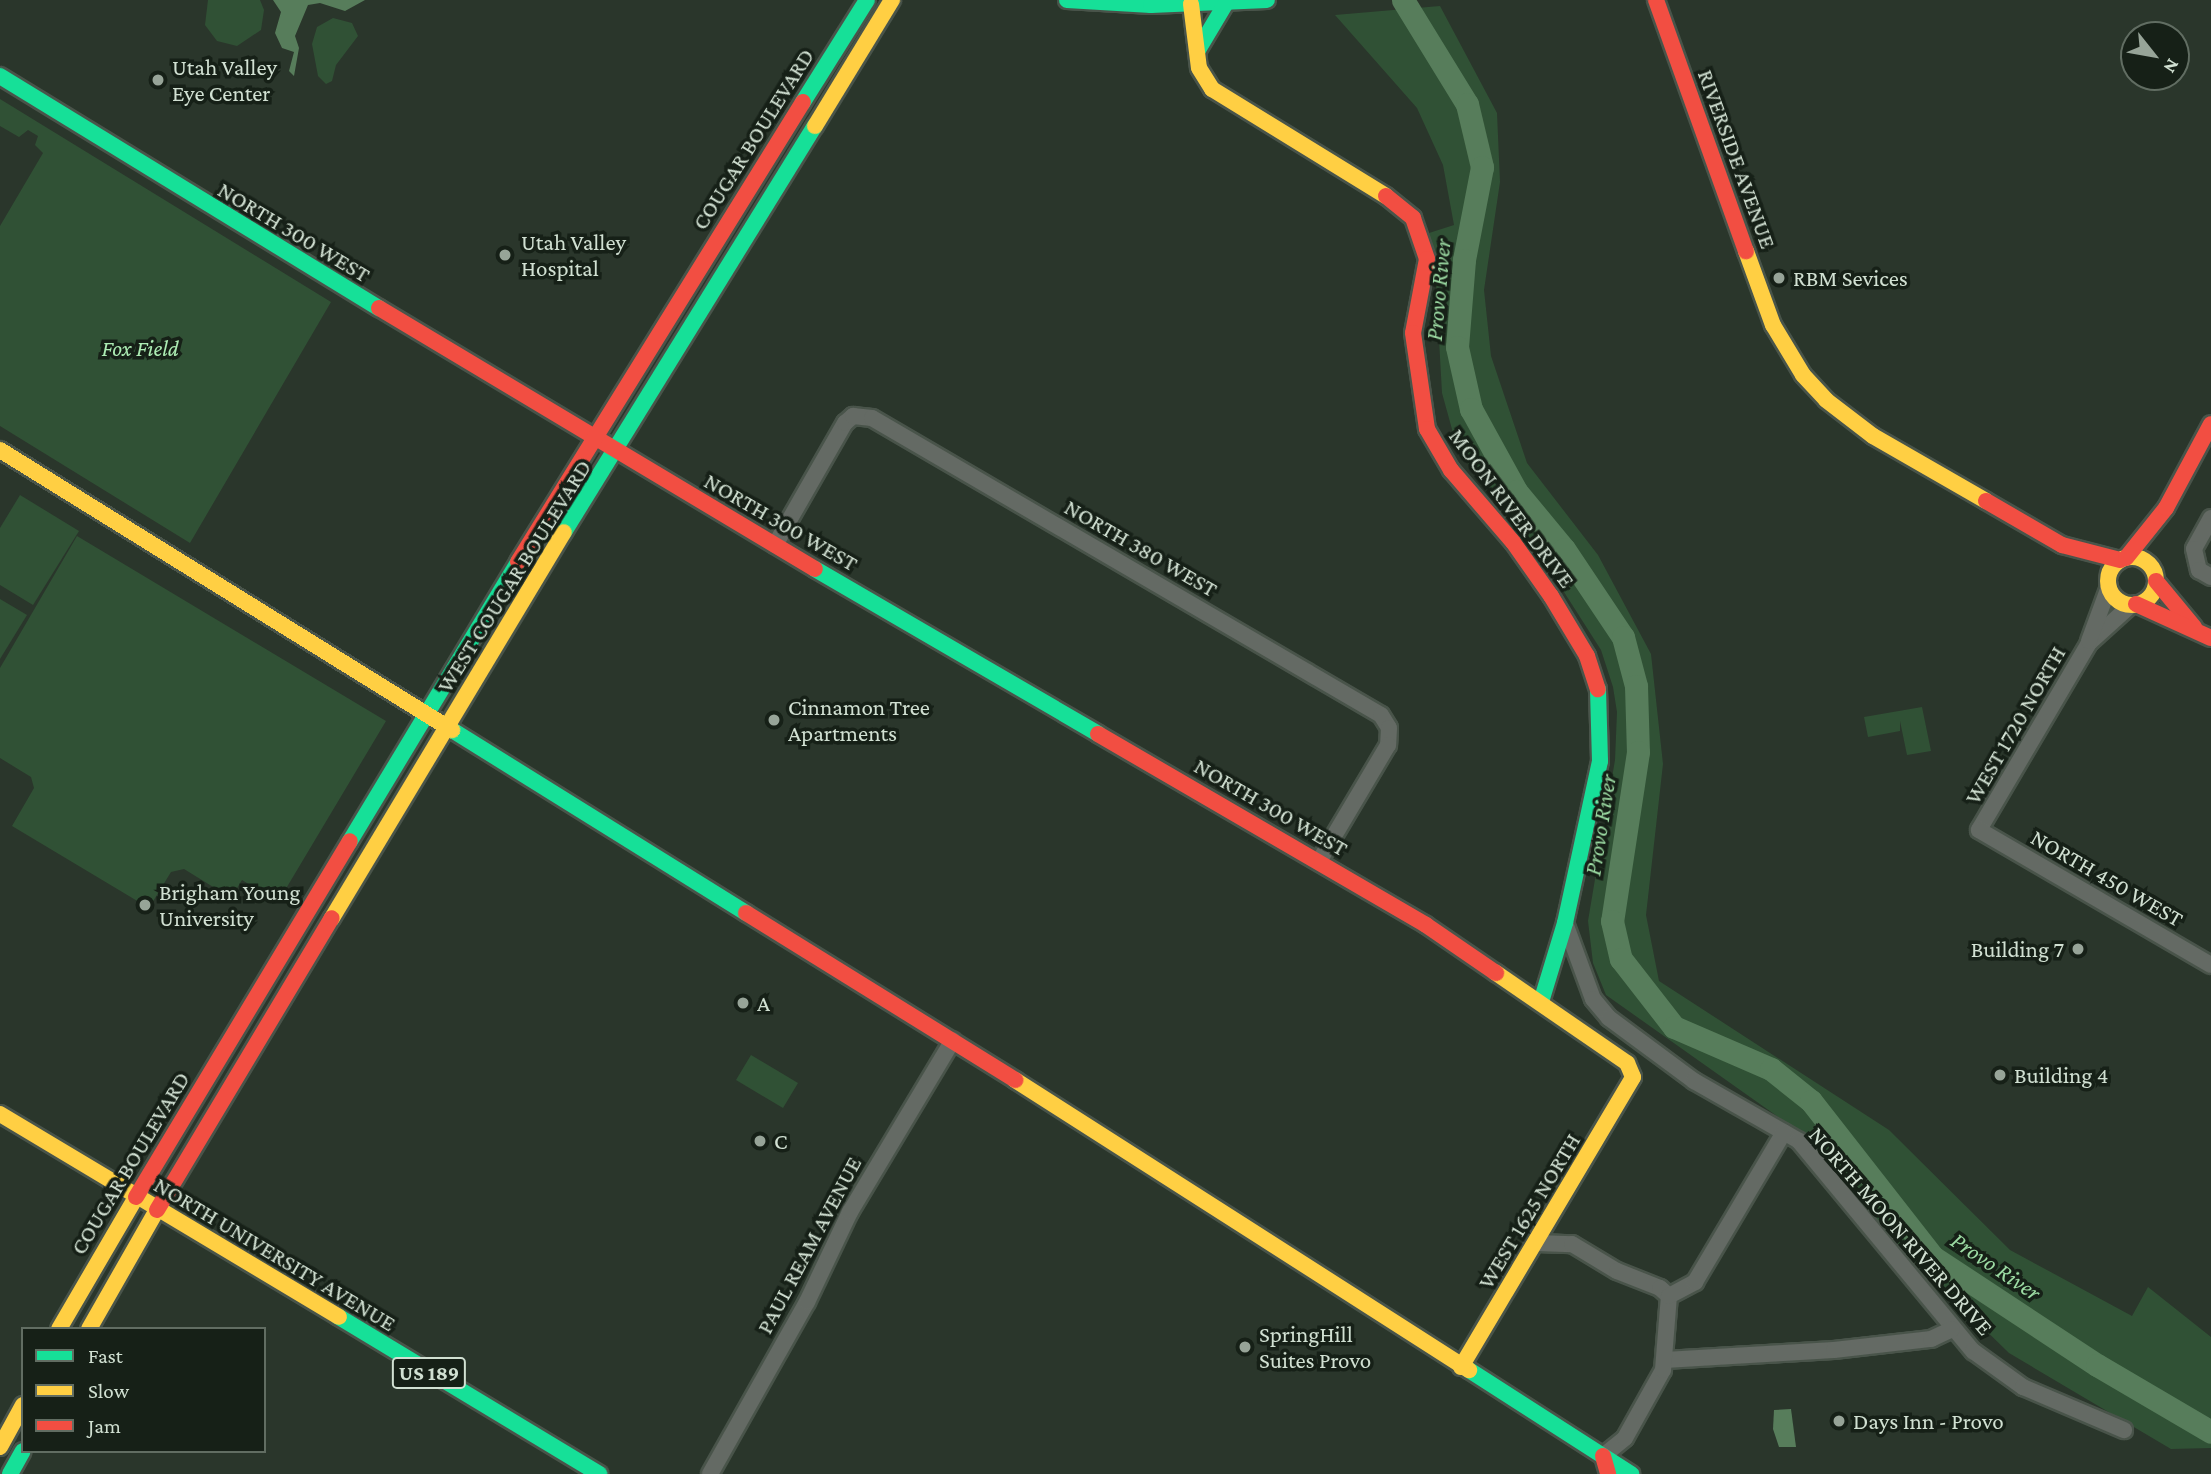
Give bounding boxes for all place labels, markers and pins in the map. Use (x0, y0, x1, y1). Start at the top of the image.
place label: Utah Valley Eye Center (172, 53, 277, 107)
marker: Utah Valley Eye Center (150, 72, 166, 88)
place label: Utah Valley Hospital (521, 228, 626, 282)
marker: Utah Valley Hospital (495, 245, 515, 265)
place label: RBM Sevices (1793, 264, 1908, 292)
marker: RBM Sevices (1771, 270, 1787, 286)
place label: Cinnamon Tree Apartments (788, 693, 930, 747)
marker: Cinnamon Tree Apartments (766, 712, 782, 728)
place label: Brigham Young University (159, 878, 300, 932)
marker: Brigham Young University (137, 897, 153, 913)
place label: Building 7 (1971, 935, 2064, 963)
marker: Building 7 (2070, 941, 2086, 957)
place label: A (757, 989, 770, 1017)
marker: A (735, 995, 751, 1011)
place label: Building 4 (2014, 1061, 2108, 1089)
marker: Building 4 (1992, 1067, 2008, 1083)
place label: C (774, 1127, 788, 1155)
marker: C (752, 1133, 768, 1149)
place label: SpringHill Suites Provo (1259, 1320, 1371, 1374)
marker: SpringHill Suites Provo (1237, 1339, 1253, 1355)
place label: Days Inn - Provo (1853, 1407, 2004, 1435)
marker: Days Inn - Provo (1831, 1413, 1847, 1429)

